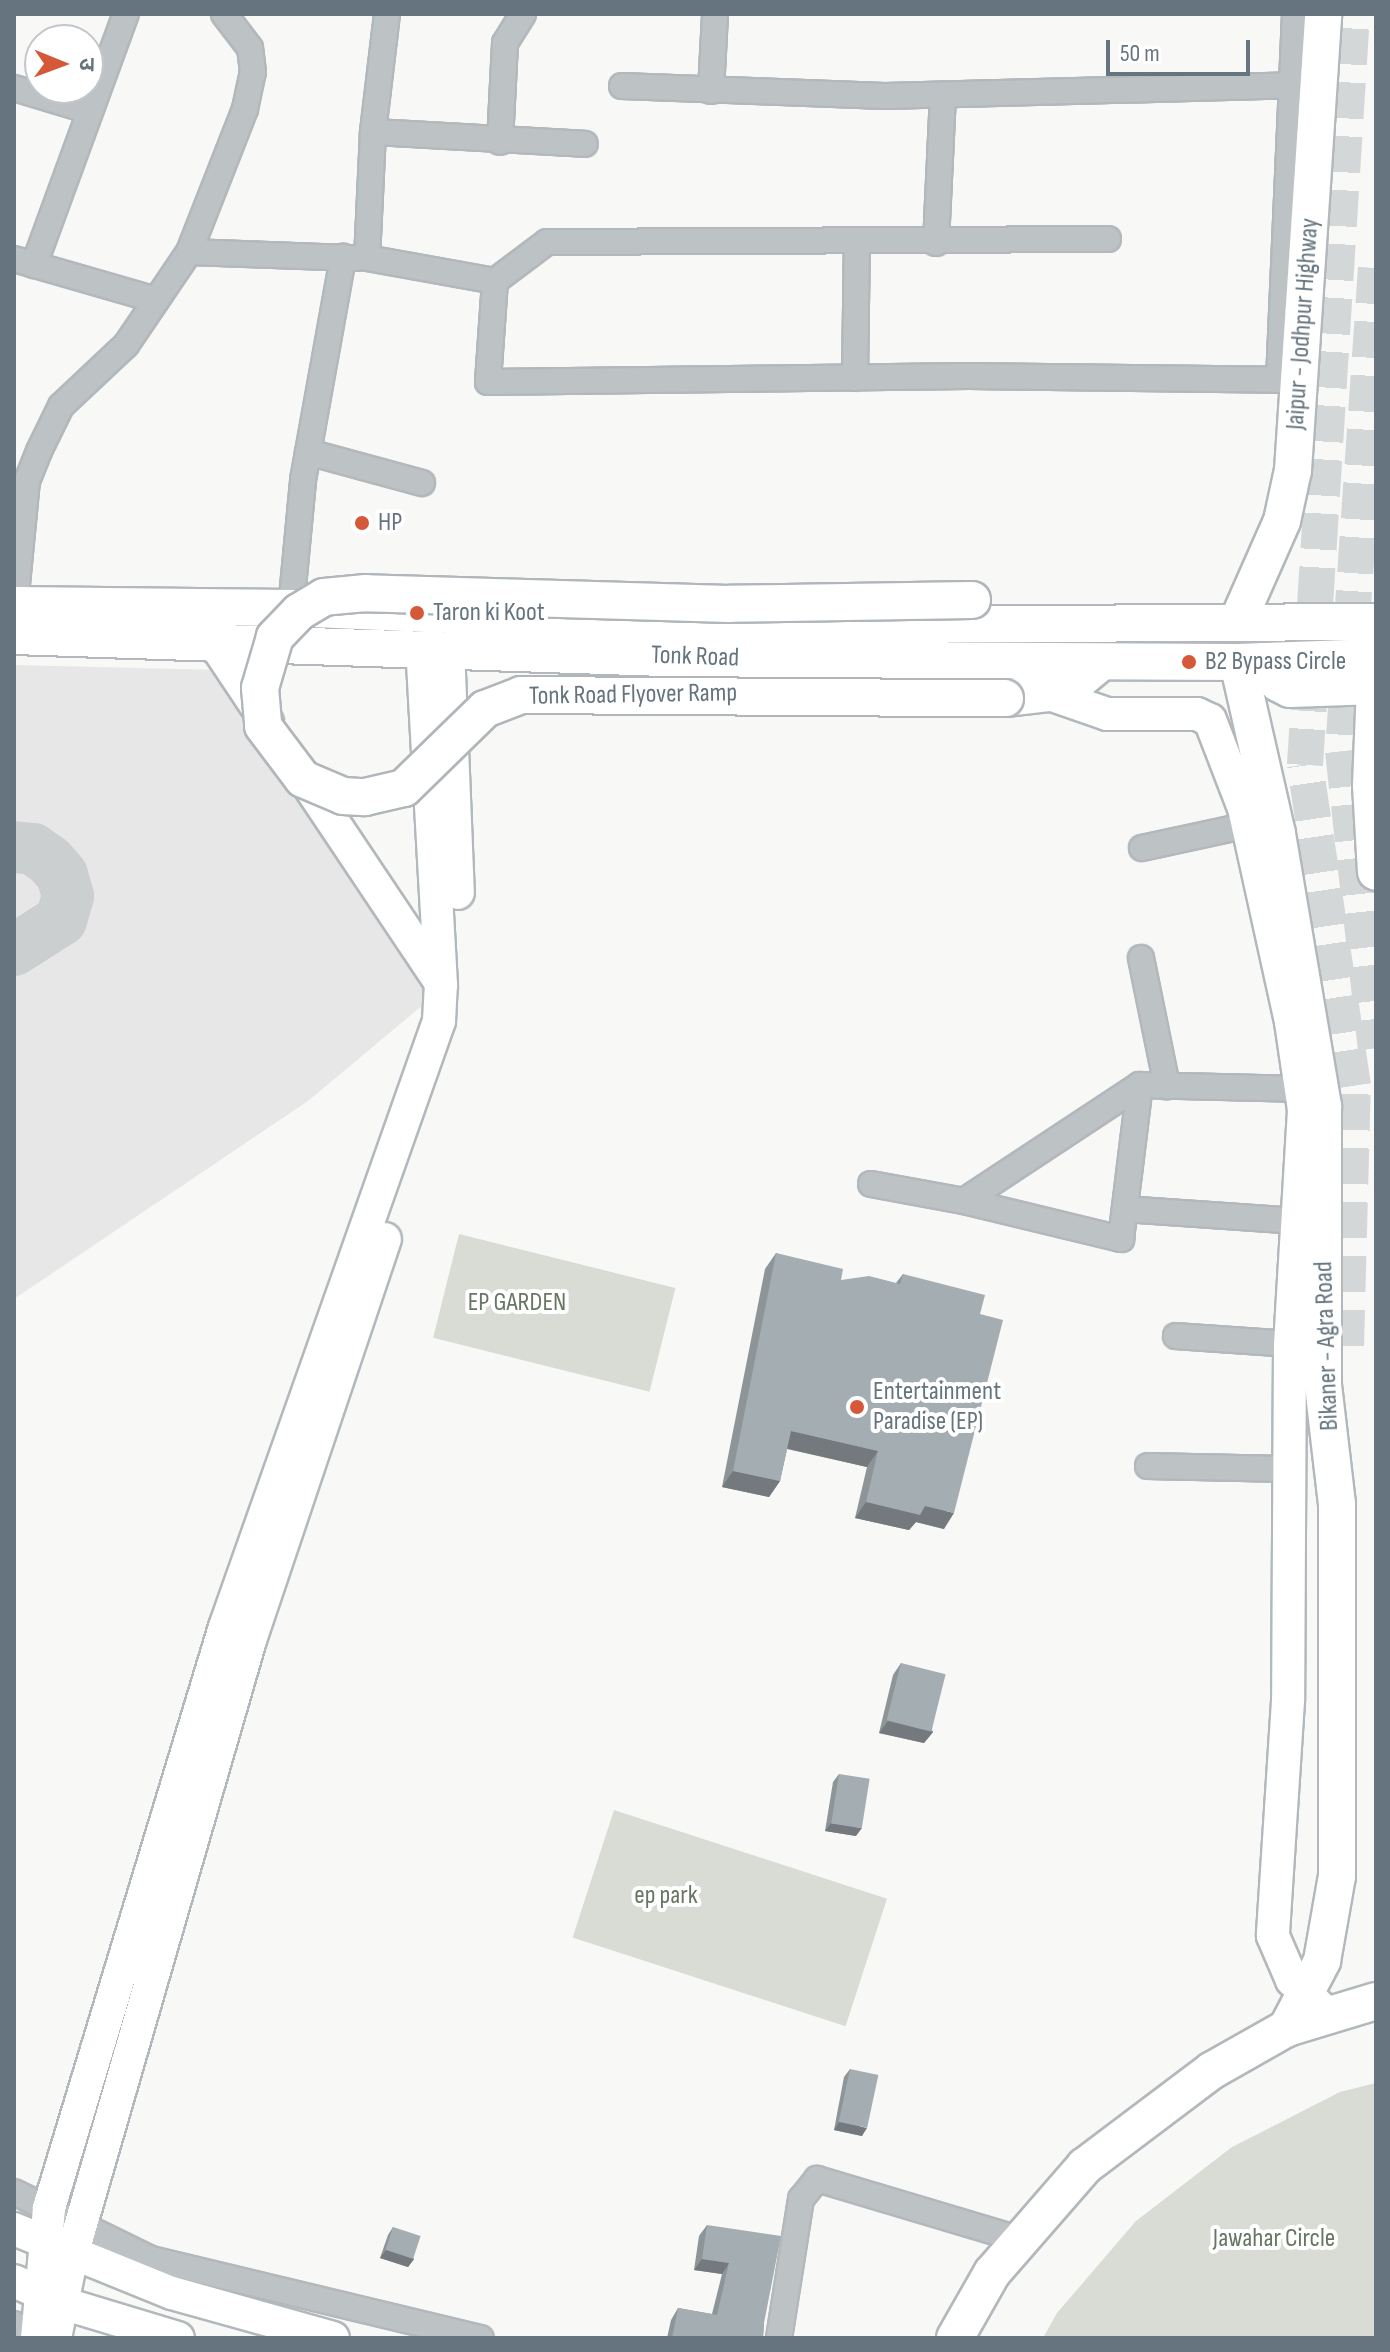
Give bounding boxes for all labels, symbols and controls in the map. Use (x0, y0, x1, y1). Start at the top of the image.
north arrow (24, 24, 104, 104)
scale bar (1110, 24, 1254, 74)
text: 50 m (1120, 39, 1160, 68)
text: उ (73, 58, 100, 71)
street label: Jaipur - Jodhpur Highway (1280, 217, 1326, 431)
place label: HP (378, 507, 402, 539)
marker: HP (353, 514, 371, 532)
place label: Taron ki Koot (433, 597, 545, 629)
marker: Taron ki Koot (408, 604, 426, 622)
street label: Tonk Road (650, 640, 740, 674)
place label: B2 Bypass Circle (1205, 646, 1346, 678)
marker: B2 Bypass Circle (1180, 653, 1198, 671)
street label: Tonk Road Flyover Ramp (529, 678, 737, 712)
street label: Bikaner - Agra Road (1308, 1261, 1346, 1431)
park label: EP GARDEN (468, 1287, 566, 1319)
place label: Entertainment Paradise (EP) (873, 1376, 1001, 1438)
marker: Entertainment Paradise (EP) (848, 1398, 866, 1416)
park label: ep park (634, 1880, 698, 1912)
park label: Jawahar Circle (1213, 2223, 1335, 2255)

